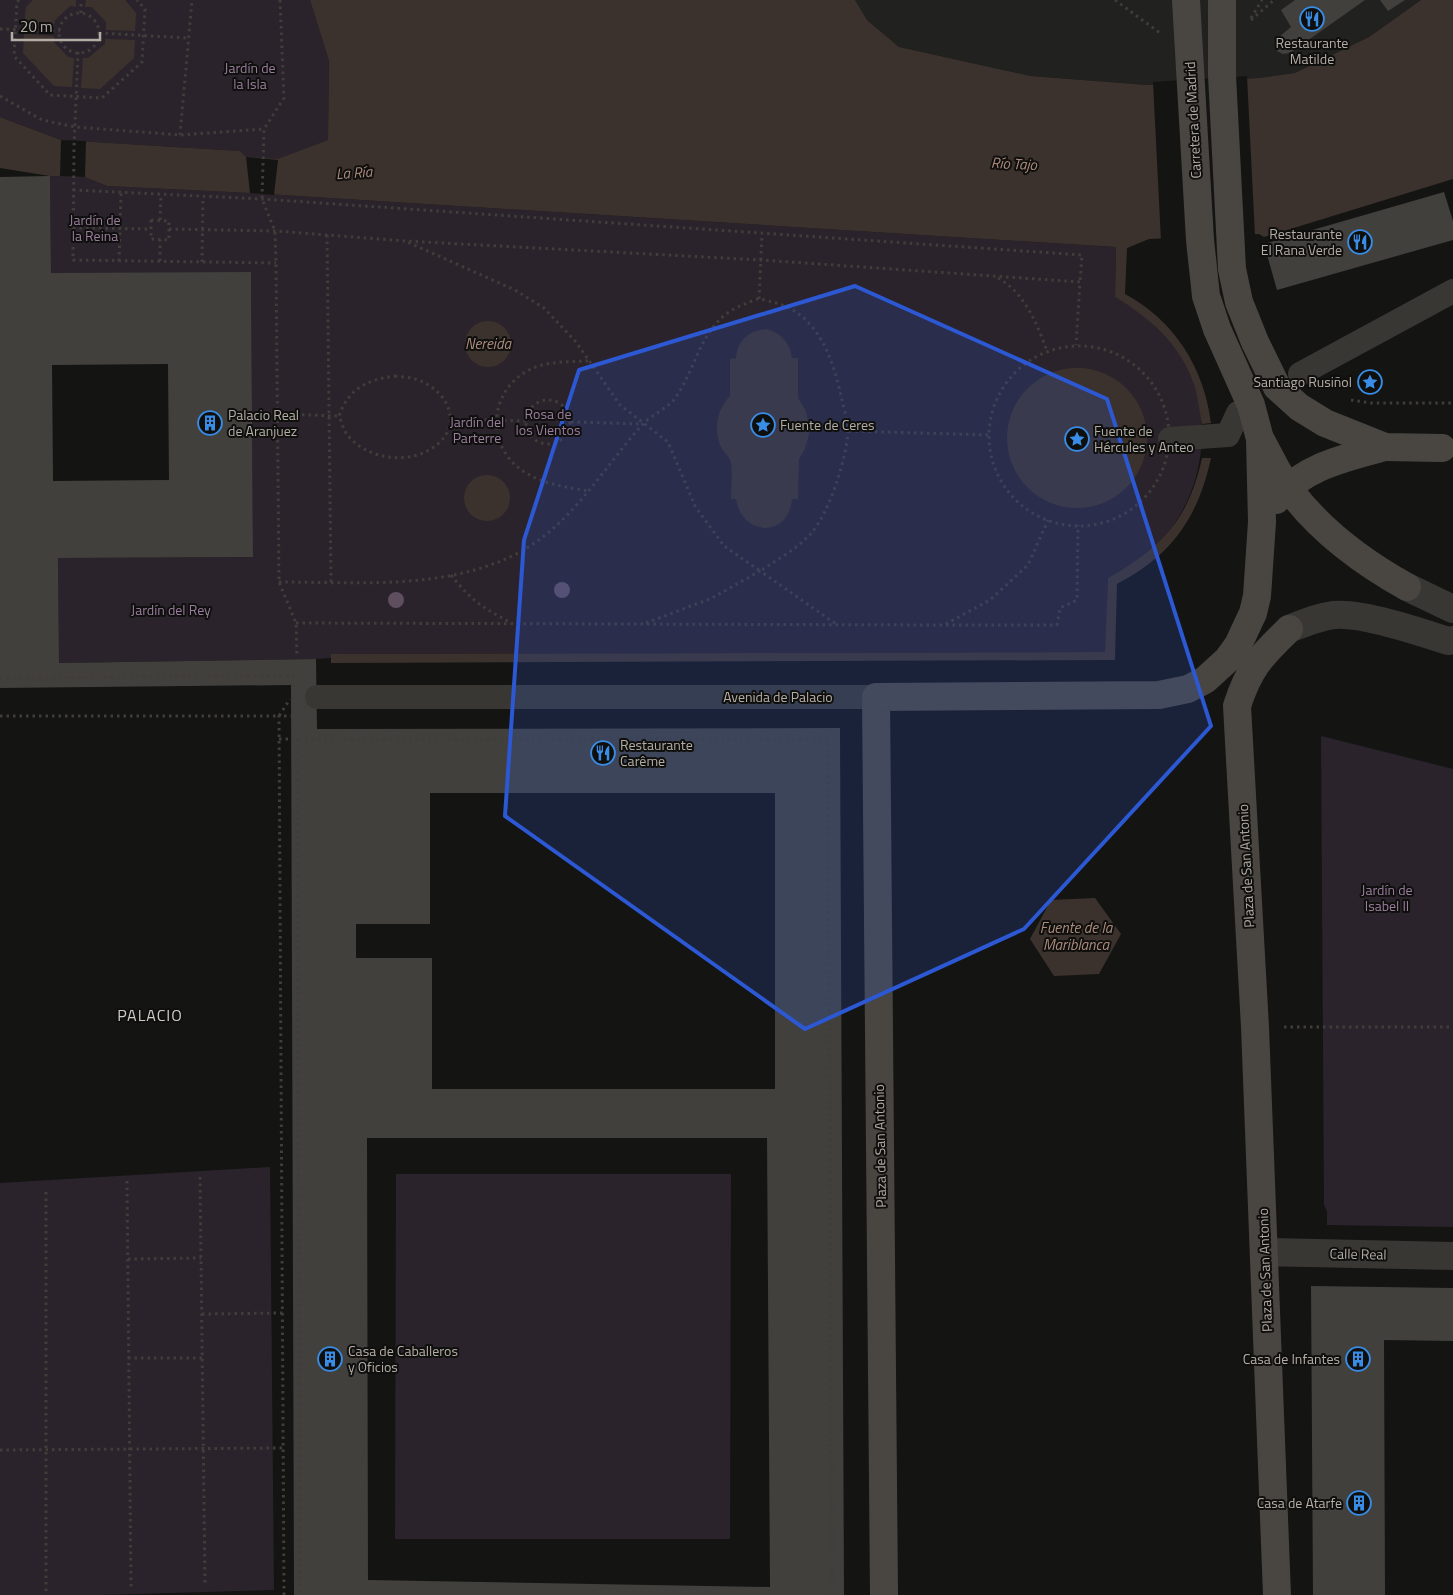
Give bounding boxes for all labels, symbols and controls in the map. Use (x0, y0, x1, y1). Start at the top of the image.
restaurant icon: Restaurante Matilde (1299, 6, 1325, 32)
scale bar (12, 10, 100, 42)
text: 20 m (20, 15, 53, 38)
place label: Restaurante Matilde (1276, 32, 1348, 69)
park label: Jardín de la Isla (224, 57, 276, 94)
street label: Carretera de Madrid (1179, 61, 1206, 179)
water label: Río Tajo (990, 151, 1038, 176)
water label: La Ría (335, 160, 374, 185)
park label: Jardín de la Reina (69, 209, 121, 246)
place label: Restaurante El Rana Verde (1261, 223, 1342, 260)
restaurant icon: Restaurante El Rana Verde (1347, 229, 1373, 255)
water label: Nereida (465, 332, 512, 355)
place icon: Santiago Rusiñol (1357, 369, 1383, 395)
place label: Santiago Rusiñol (1254, 371, 1352, 392)
park label: Rosa de los Vientos (516, 403, 580, 440)
place label: Palacio Real de Aranjuez (228, 404, 299, 441)
building icon: Palacio Real de Aranjuez (197, 410, 223, 436)
park label: Jardín del Parterre (450, 411, 504, 448)
place icon: Fuente de Ceres (750, 412, 776, 438)
place label: Fuente de Ceres (780, 414, 875, 435)
place label: Fuente de Hércules y Anteo (1094, 420, 1194, 457)
place icon: Fuente de Hércules y Anteo (1064, 426, 1090, 452)
park label: Jardín del Rey (131, 599, 211, 620)
street label: Avenida de Palacio (723, 686, 833, 707)
place label: Restaurante Carême (620, 734, 693, 771)
restaurant icon: Restaurante Carême (590, 740, 616, 766)
street label: Plaza de San Antonio (1232, 804, 1259, 928)
park label: Jardín de Isabel II (1361, 879, 1413, 916)
water label: Fuente de la Mariblanca (1040, 916, 1114, 956)
district label: PALACIO (117, 1003, 183, 1027)
street label: Plaza de San Antonio (868, 1084, 891, 1208)
street label: Plaza de San Antonio (1252, 1208, 1277, 1332)
street label: Calle Real (1329, 1243, 1387, 1264)
place label: Casa de Caballeros y Oficios (348, 1340, 458, 1377)
building icon: Casa de Caballeros y Oficios (317, 1346, 343, 1372)
building icon: Casa de Infantes (1345, 1346, 1371, 1372)
place label: Casa de Infantes (1243, 1348, 1340, 1369)
building icon: Casa de Atarfe (1346, 1490, 1372, 1516)
place label: Casa de Atarfe (1257, 1492, 1342, 1513)

